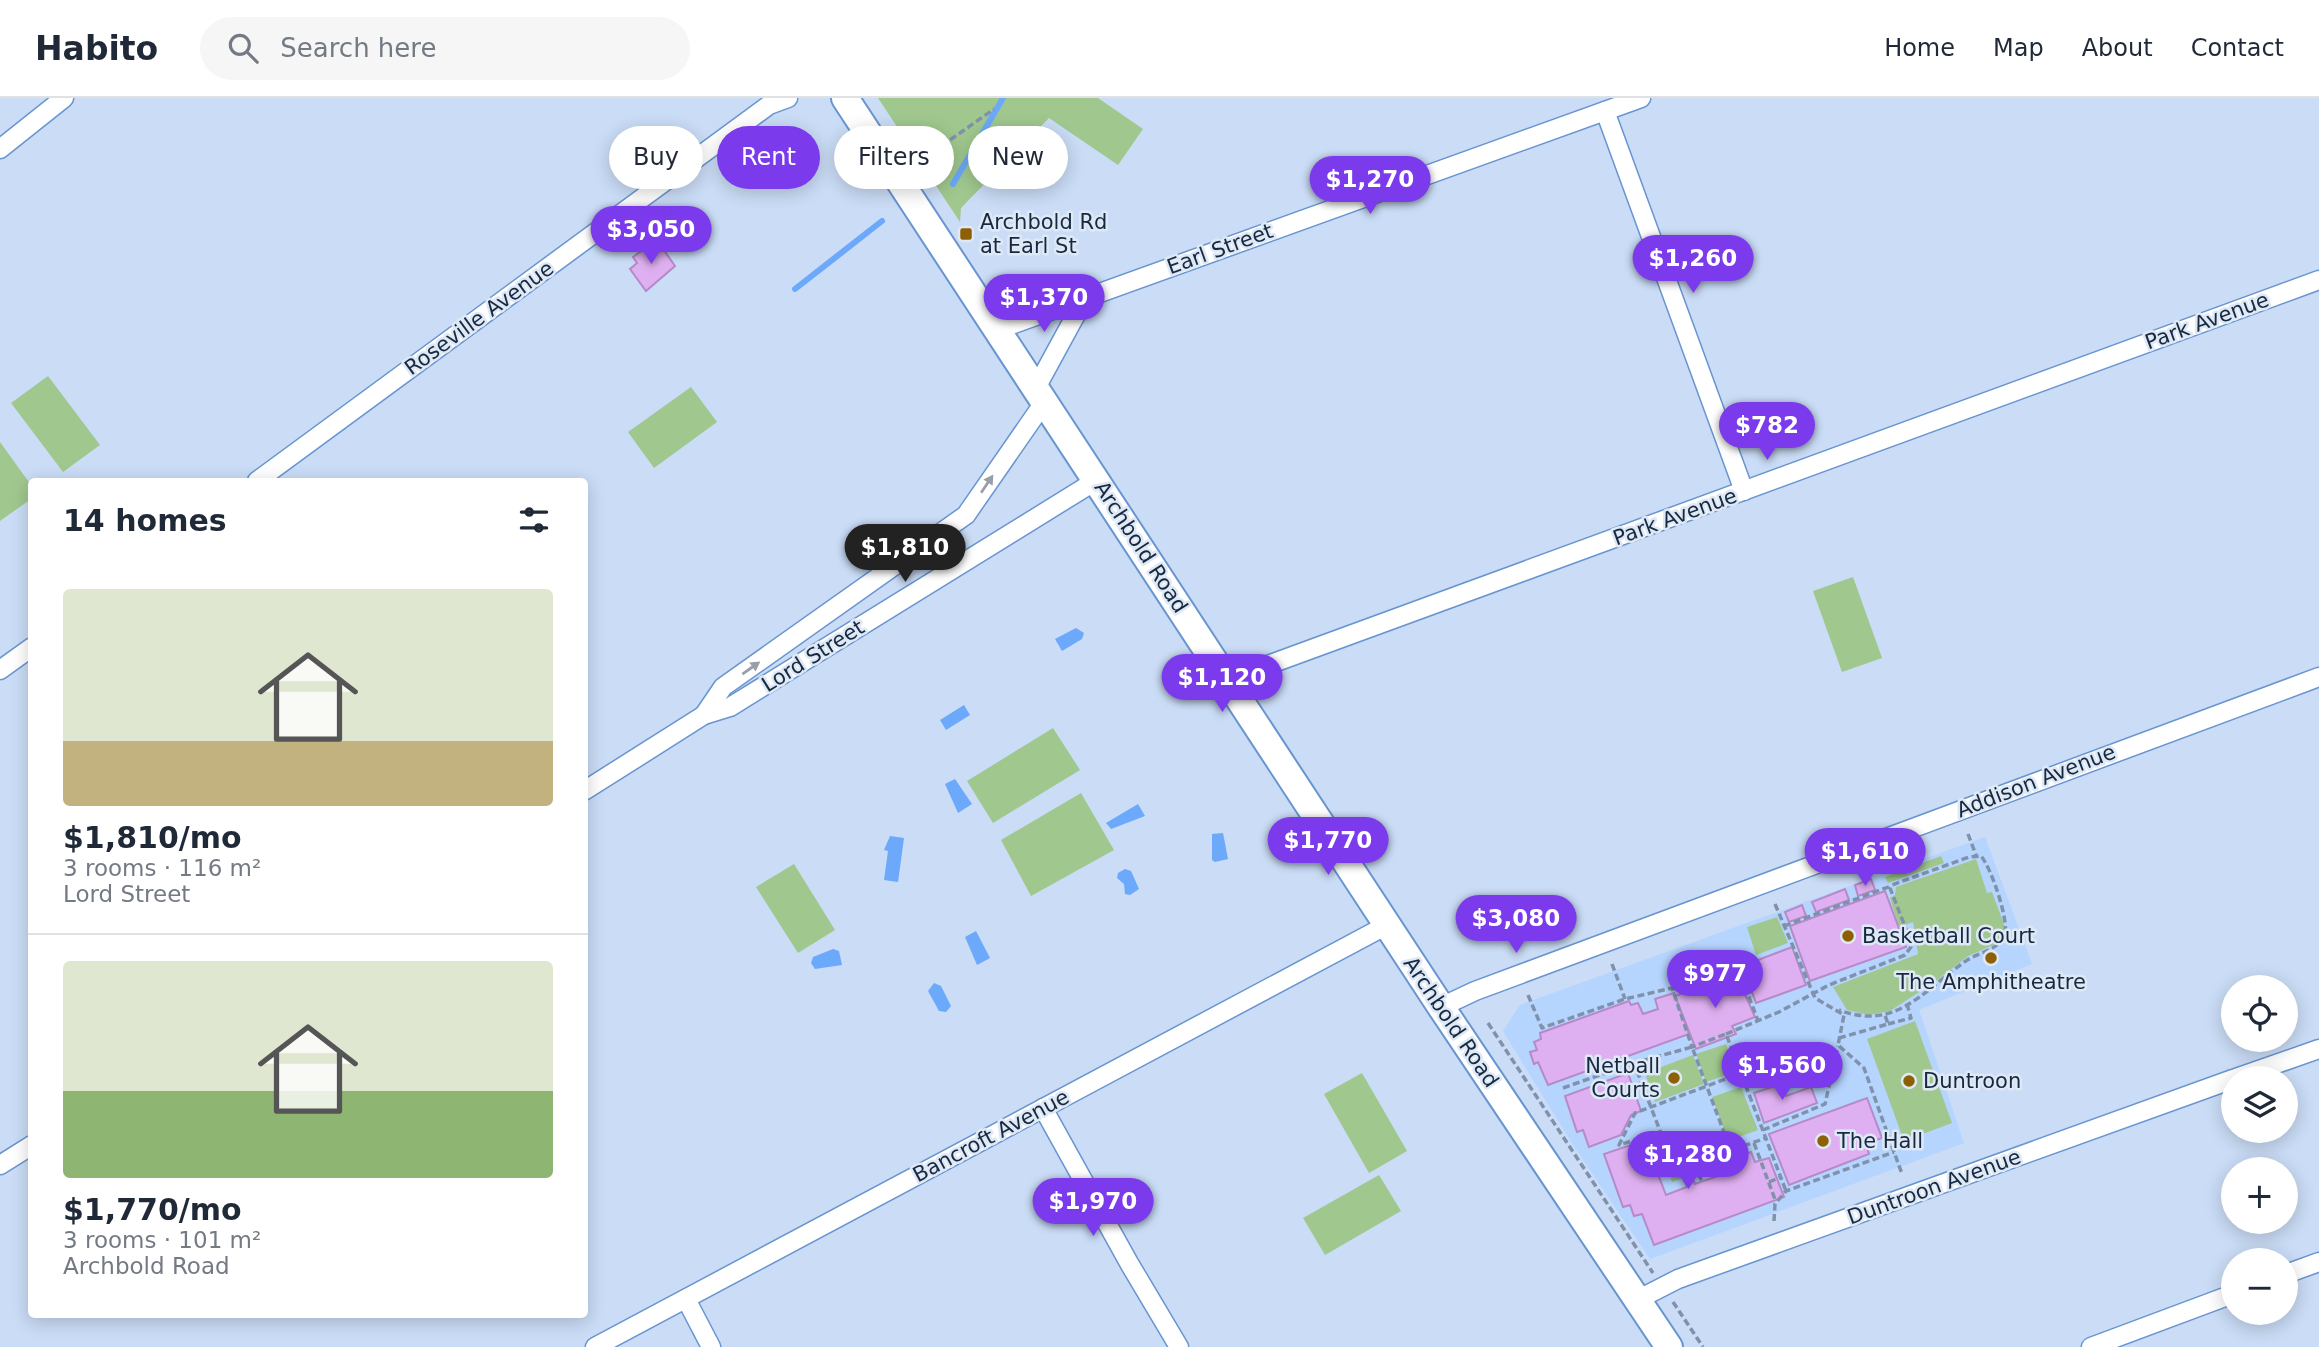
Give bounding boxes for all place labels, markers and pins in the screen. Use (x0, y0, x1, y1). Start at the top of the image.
pin: $1,270 (1313, 156, 1427, 216)
pin: $3,050 (594, 206, 708, 266)
place label: Archbold Rd at Earl St (980, 210, 1107, 258)
marker: Archbold Rd at Earl St (958, 226, 974, 242)
pin: $1,260 (1636, 236, 1750, 295)
pin: $1,370 (987, 274, 1101, 334)
pin: $782 (1726, 402, 1808, 462)
pin: $1,810 (848, 524, 962, 584)
pin: $1,120 (1165, 654, 1279, 714)
pin: $1,770 (1271, 818, 1385, 877)
pin: $1,610 (1808, 828, 1922, 888)
pin: $3,080 (1459, 896, 1573, 955)
place label: Basketball Court (1862, 924, 2035, 948)
marker: Basketball Court (1840, 928, 1856, 944)
pin: $977 (1674, 950, 1756, 1010)
marker: The Amphitheatre (1983, 950, 1999, 966)
place label: The Amphitheatre (1895, 970, 2086, 994)
pin: $1,560 (1725, 1042, 1839, 1102)
place label: Netball Courts (1585, 1054, 1660, 1102)
place label: Duntroon (1923, 1069, 2021, 1093)
marker: Netball Courts (1666, 1070, 1682, 1086)
marker: Duntroon (1901, 1073, 1917, 1089)
place label: The Hall (1836, 1129, 1923, 1153)
pin: $1,280 (1631, 1132, 1745, 1191)
marker: The Hall (1815, 1133, 1831, 1149)
pin: $1,970 (1036, 1178, 1150, 1238)

